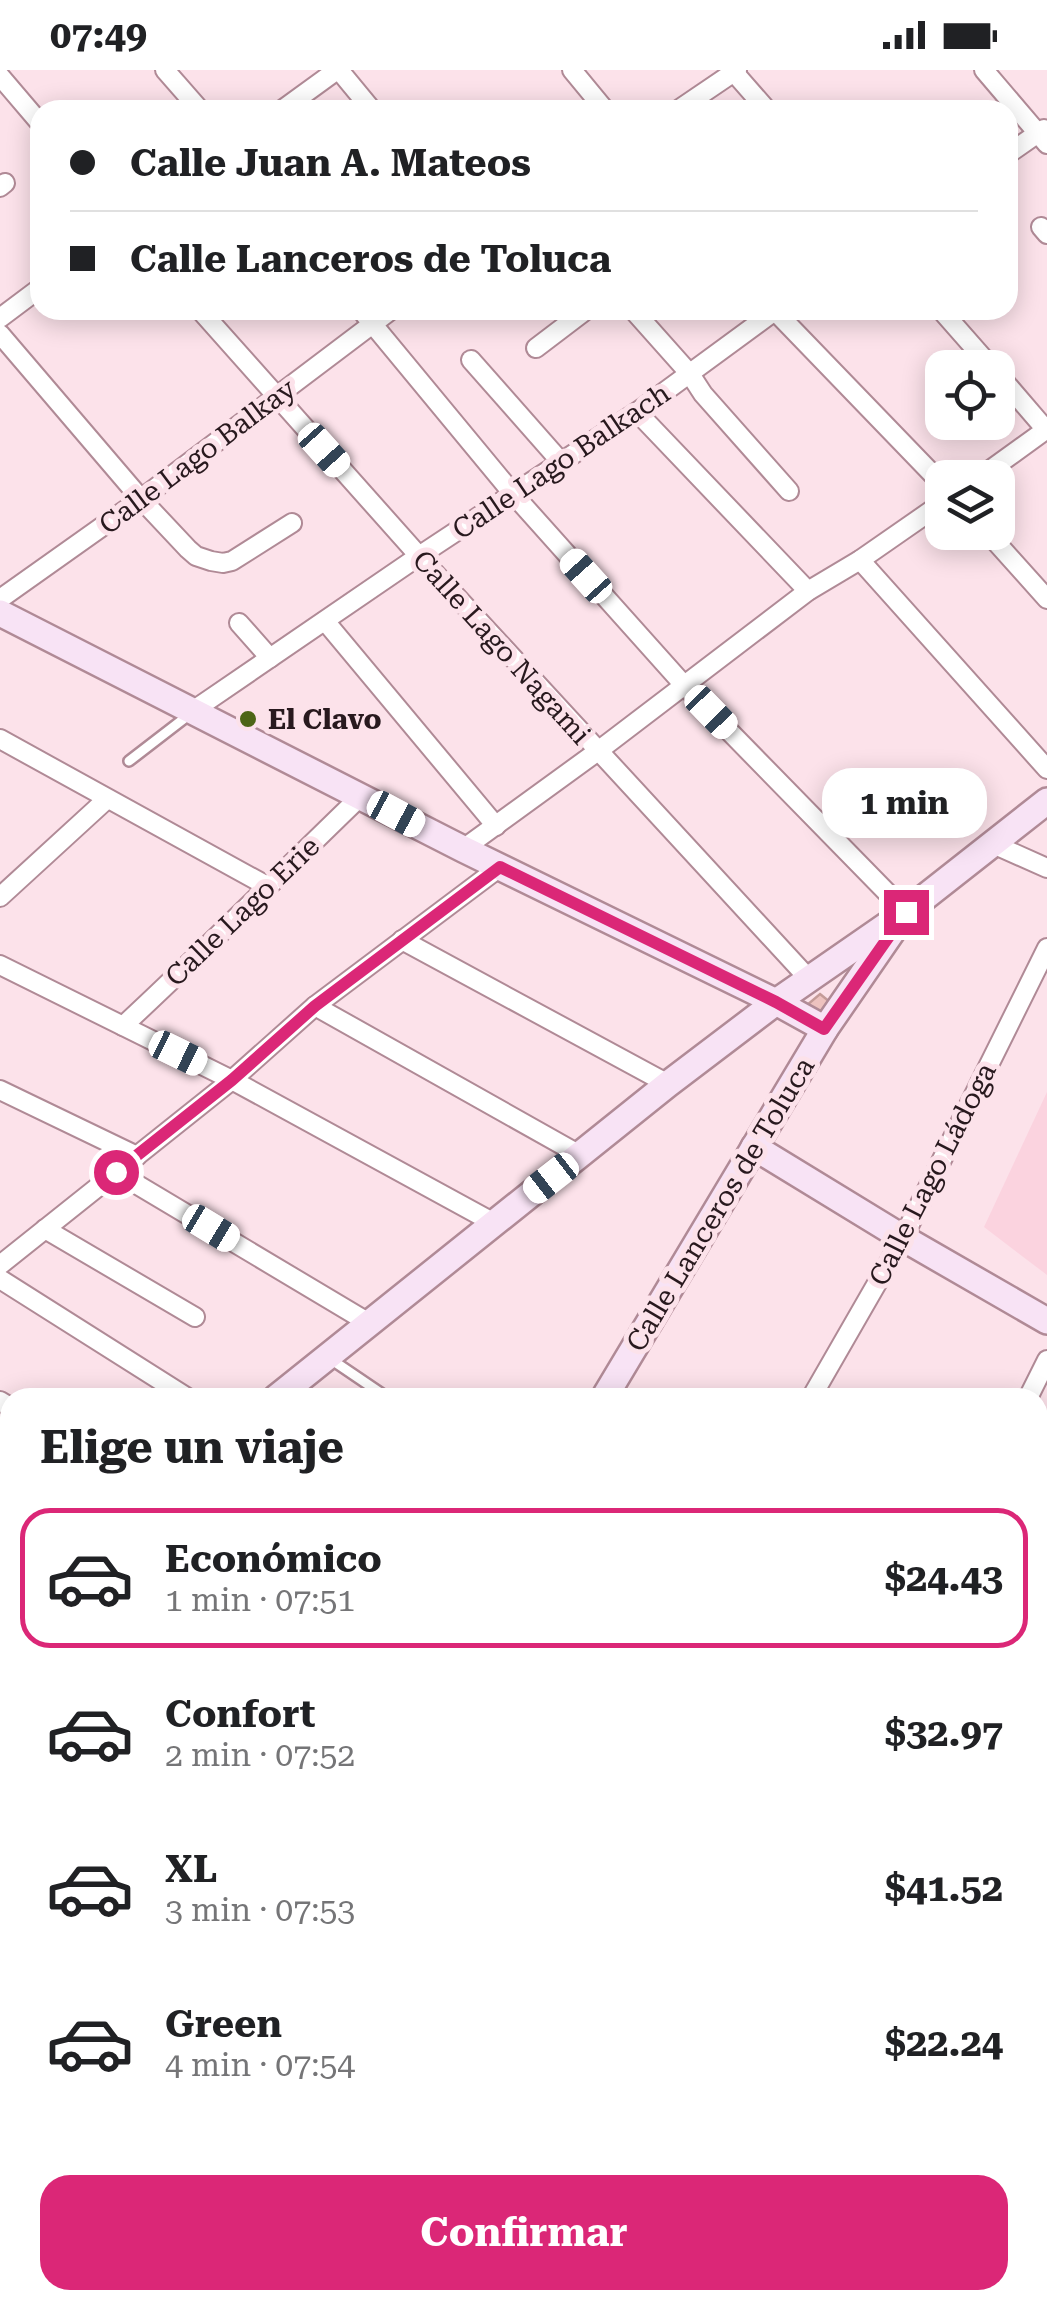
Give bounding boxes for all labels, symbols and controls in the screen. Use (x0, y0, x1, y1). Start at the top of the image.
text: 07:49 (50, 13, 147, 57)
text: Calle Juan A. Mateos (130, 141, 531, 185)
text: Calle Lanceros de Toluca (130, 237, 611, 281)
map controls (925, 350, 1015, 550)
button: locate (925, 350, 1015, 440)
street label: Calle Lago Balkay (93, 371, 302, 541)
street label: Calle Lago Balkach (446, 376, 676, 546)
car (293, 418, 355, 482)
button: layers (925, 460, 1015, 550)
street label: Calle Lago Nagami (406, 544, 597, 751)
car (555, 544, 617, 608)
car (679, 680, 743, 744)
place label: El Clavo (268, 703, 382, 736)
marker: El Clavo (237, 708, 259, 730)
callout: 1 min (824, 767, 988, 837)
text: 1 min (860, 784, 949, 822)
car (362, 787, 430, 841)
street label: Calle Lago Erie (159, 830, 326, 993)
route end (884, 890, 929, 935)
car (144, 1026, 212, 1080)
street label: Calle Lanceros de Toluca (619, 1051, 821, 1357)
street label: Calle Lago Ládoga (862, 1057, 1003, 1291)
car (518, 1148, 584, 1208)
route start (94, 1150, 139, 1195)
car (178, 1200, 244, 1256)
text: Elige un viaje (40, 1421, 344, 1474)
icon: car (45, 1533, 135, 1623)
text: Económico (165, 1537, 382, 1581)
text: $24.43 (885, 1556, 1003, 1600)
text: 1 min · 07:51 (165, 1581, 355, 1619)
icon: car (45, 1688, 135, 1778)
text: Confort (165, 1692, 315, 1736)
text: $32.97 (885, 1711, 1003, 1755)
text: 2 min · 07:52 (165, 1736, 355, 1774)
icon: car (45, 1843, 135, 1933)
text: XL (165, 1847, 217, 1891)
text: $41.52 (885, 1866, 1003, 1910)
text: 3 min · 07:53 (165, 1891, 355, 1929)
icon: car (45, 1998, 135, 2088)
text: Green (165, 2002, 282, 2046)
text: $22.24 (885, 2021, 1003, 2065)
text: 4 min · 07:54 (165, 2046, 355, 2084)
button: Confirmar (40, 2175, 1008, 2290)

